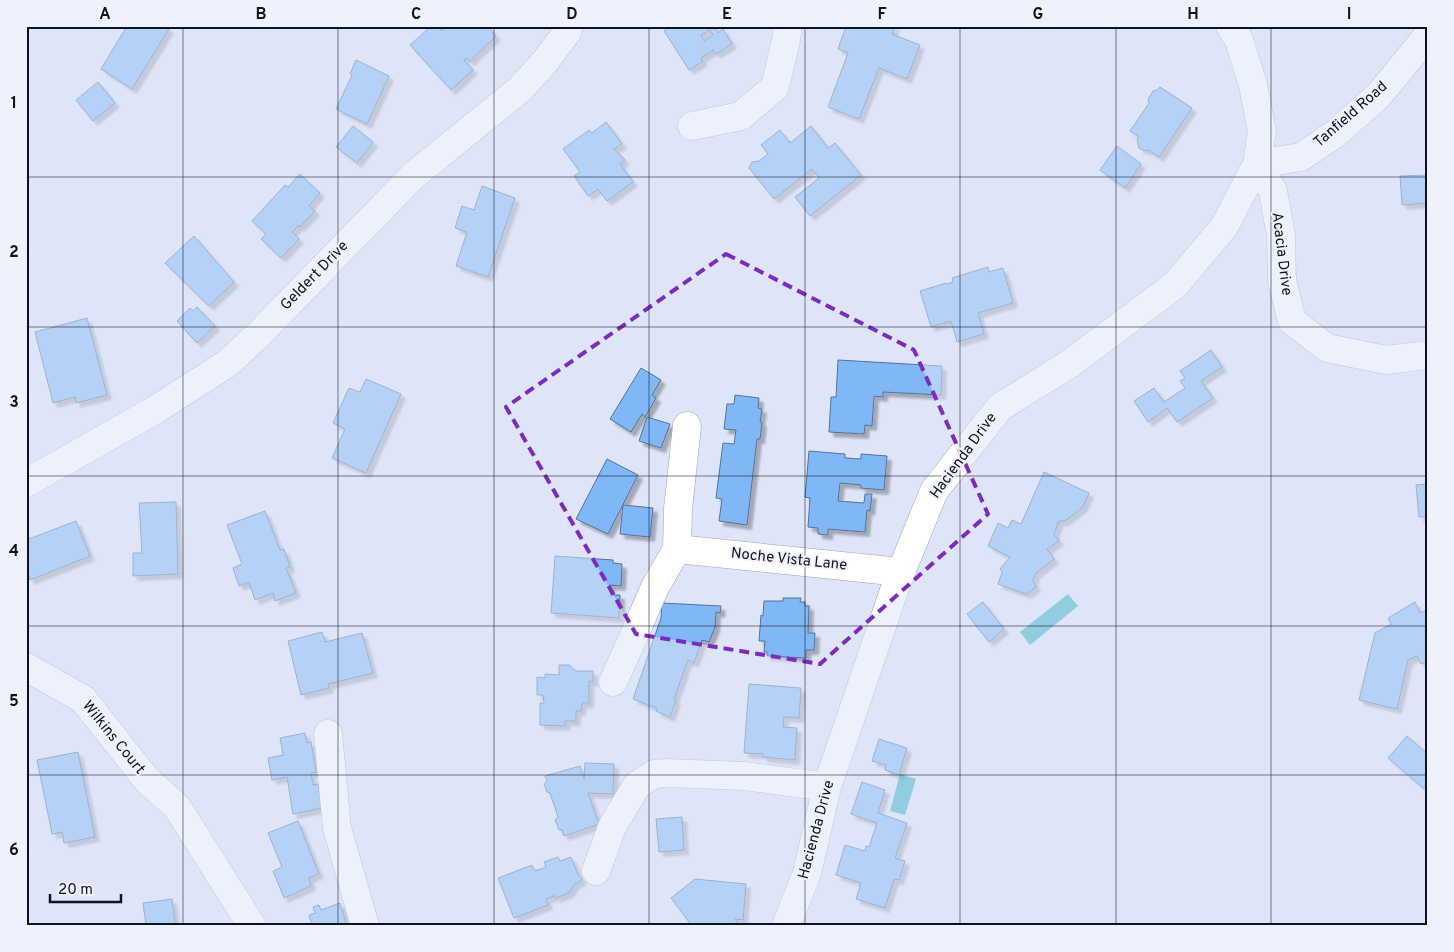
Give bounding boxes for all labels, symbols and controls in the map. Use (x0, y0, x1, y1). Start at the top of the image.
text: A (99, 5, 111, 25)
text: B (255, 5, 267, 25)
text: C (411, 5, 421, 25)
text: D (566, 5, 578, 25)
text: E (722, 5, 732, 25)
text: F (877, 5, 887, 25)
text: G (1033, 5, 1043, 25)
text: H (1187, 5, 1199, 25)
text: I (1347, 5, 1351, 25)
street label: Tanfield Road (1310, 78, 1392, 152)
text: 1 (11, 94, 17, 114)
street label: Acacia Drive (1266, 211, 1296, 297)
street label: Geldert Drive (277, 237, 353, 315)
text: 2 (9, 243, 19, 263)
text: 3 (9, 393, 19, 413)
street label: Hacienda Drive (926, 409, 1002, 503)
text: 4 (9, 542, 19, 562)
street label: Noche Vista Lane (730, 544, 848, 576)
text: 5 (9, 692, 19, 712)
street label: Wilkins Court (77, 697, 149, 779)
street label: Hacienda Drive (795, 778, 839, 882)
text: 6 (9, 841, 19, 861)
scale bar (50, 872, 121, 904)
text: 20 m (58, 881, 93, 900)

